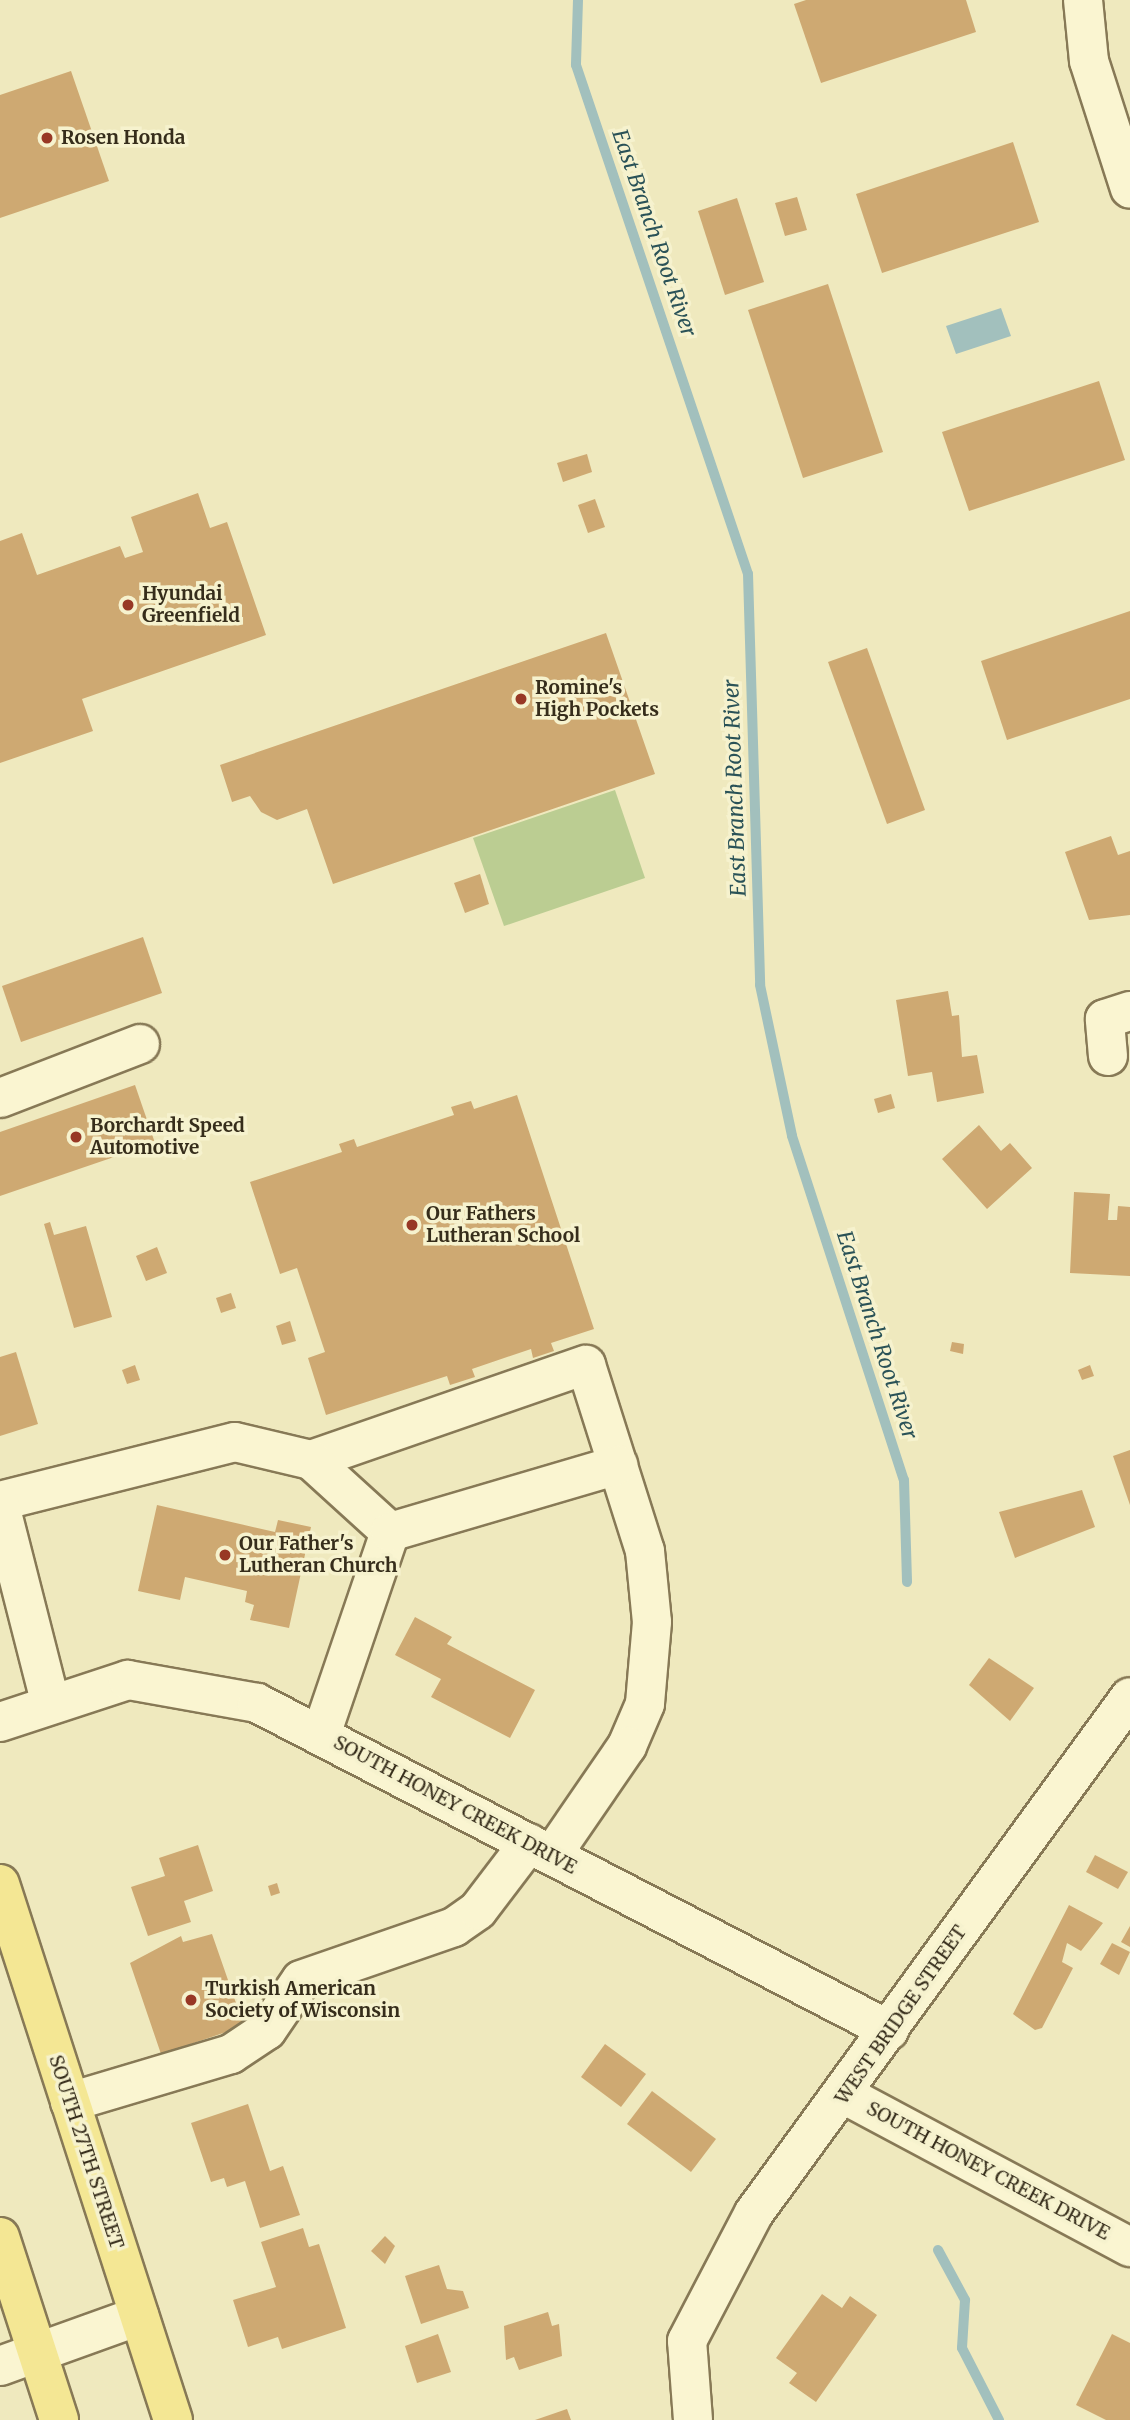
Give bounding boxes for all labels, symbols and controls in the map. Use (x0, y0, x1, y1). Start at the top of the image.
water label: East Branch Root River (607, 126, 701, 340)
place label: Rosen Honda (61, 127, 185, 149)
marker: Rosen Honda (39, 130, 55, 146)
place label: Hyundai Greenfield (142, 583, 240, 627)
marker: Hyundai Greenfield (120, 597, 136, 613)
place label: Romine's High Pockets (535, 677, 659, 721)
water label: East Branch Root River (719, 679, 751, 897)
marker: Romine's High Pockets (513, 691, 529, 707)
place label: Borchardt Speed Automotive (90, 1115, 245, 1159)
marker: Borchardt Speed Automotive (68, 1129, 84, 1145)
place label: Our Fathers Lutheran School (426, 1203, 580, 1247)
marker: Our Fathers Lutheran School (404, 1217, 420, 1233)
water label: East Branch Root River (831, 1228, 923, 1442)
place label: Our Father's Lutheran Church (239, 1533, 397, 1577)
marker: Our Father's Lutheran Church (217, 1547, 233, 1563)
street label: SOUTH HONEY CREEK DRIVE (330, 1731, 580, 1879)
street label: WEST BRIDGE STREET (831, 1921, 971, 2109)
place label: Turkish American Society of Wisconsin (205, 1978, 400, 2022)
marker: Turkish American Society of Wisconsin (183, 1992, 199, 2008)
street label: SOUTH 27TH STREET (44, 2052, 128, 2252)
street label: SOUTH HONEY CREEK DRIVE (863, 2097, 1113, 2245)

